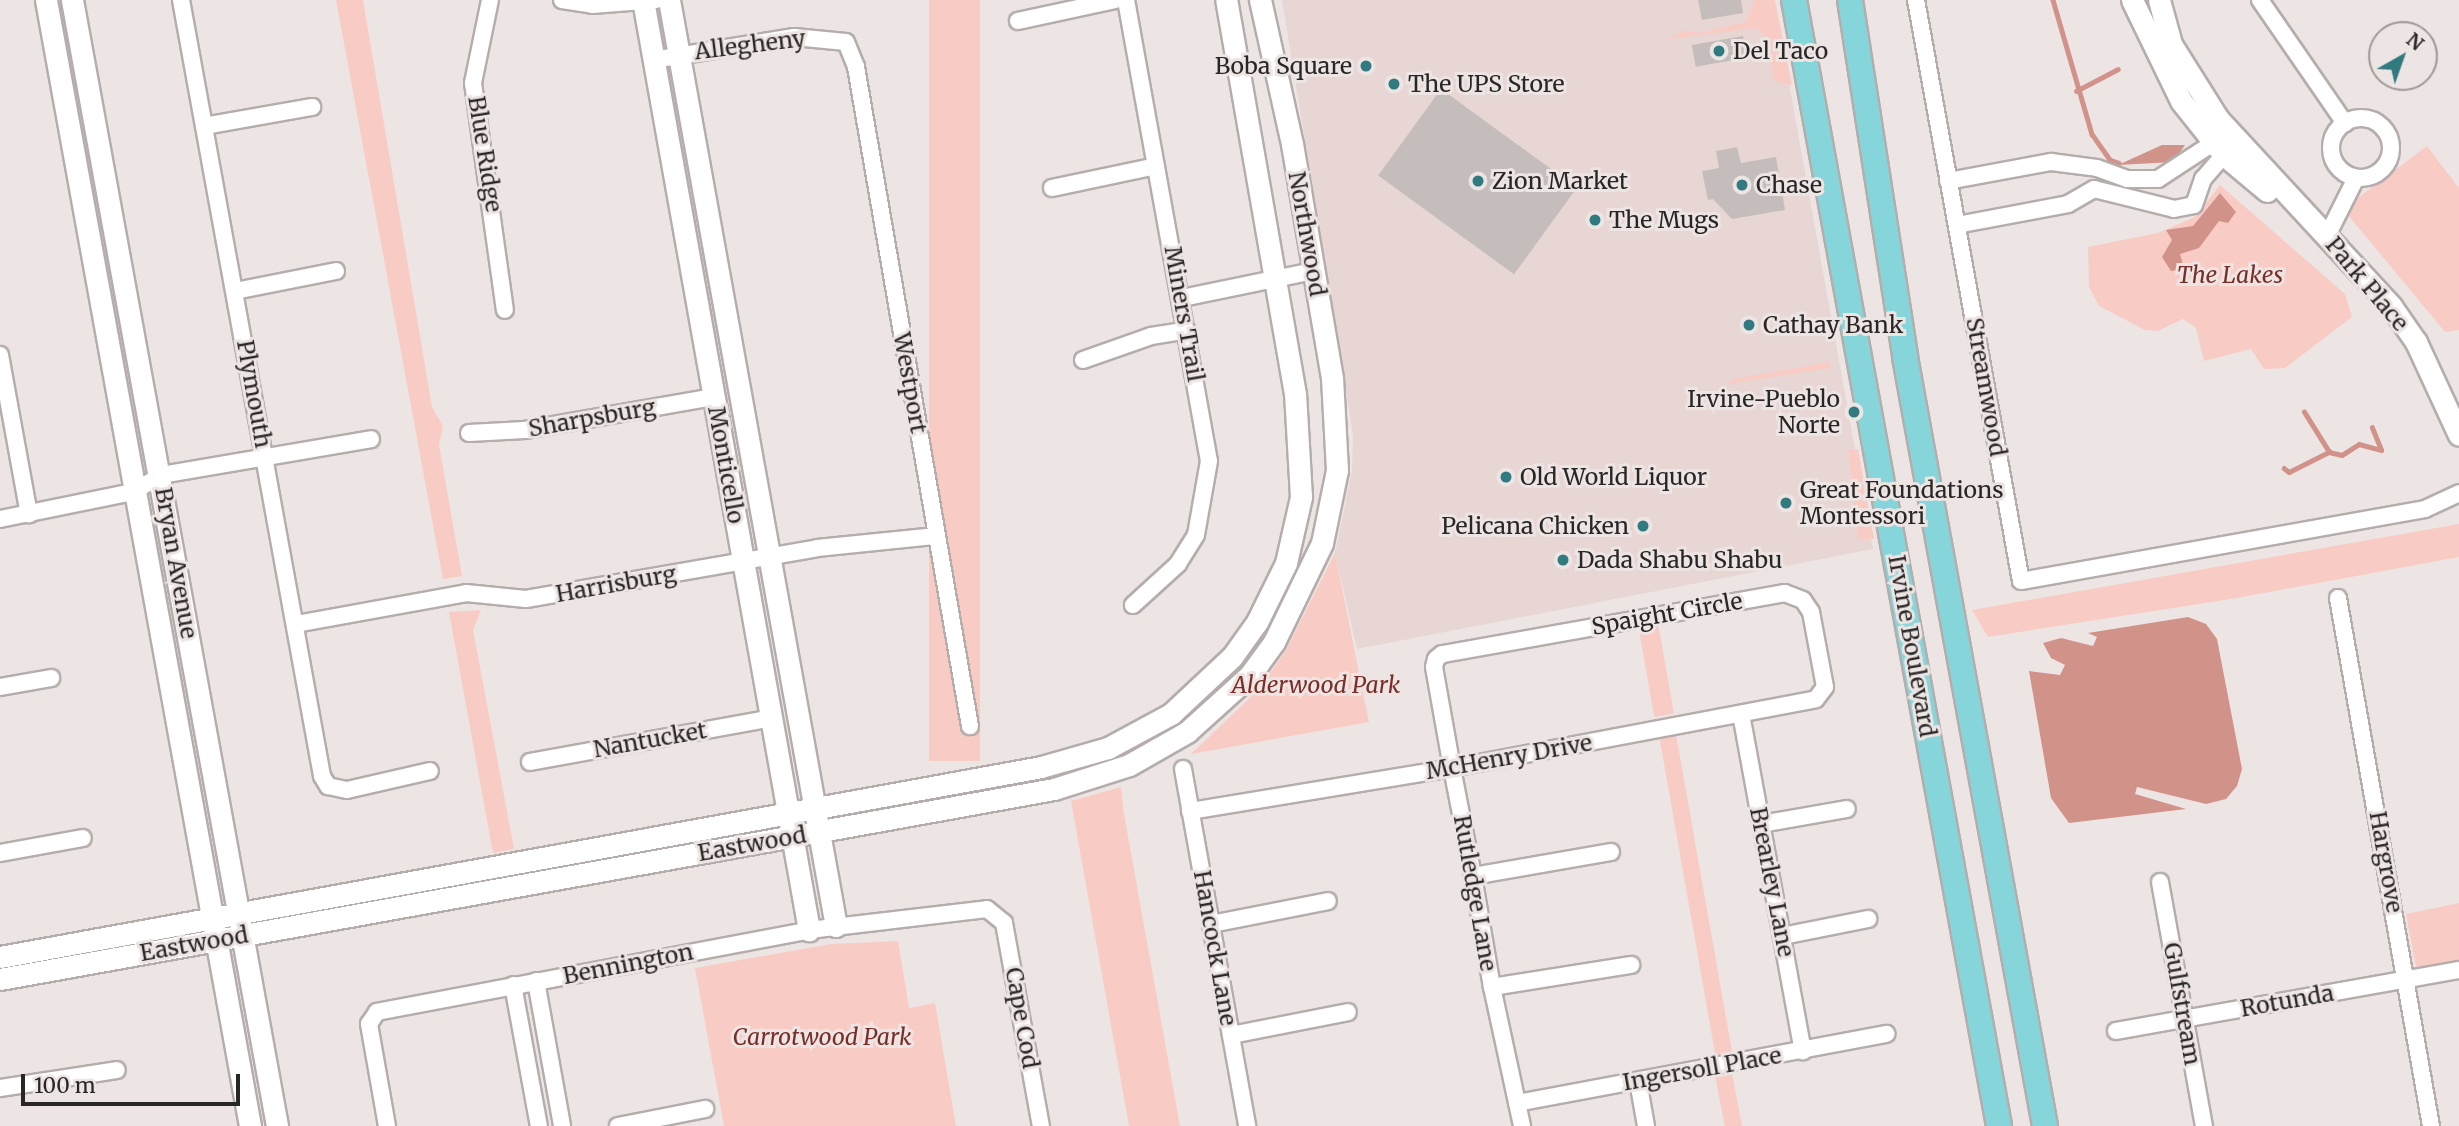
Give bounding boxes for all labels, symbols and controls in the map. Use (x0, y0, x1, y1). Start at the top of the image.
north arrow (2368, 21, 2438, 91)
street label: Allegheny (693, 24, 807, 66)
text: N (2402, 27, 2429, 55)
place label: Del Taco (1733, 37, 1828, 65)
marker: Del Taco (1711, 43, 1727, 59)
place label: Boba Square (1215, 52, 1352, 80)
marker: Boba Square (1358, 58, 1374, 74)
place label: The UPS Store (1408, 70, 1565, 98)
marker: The UPS Store (1386, 76, 1402, 92)
street label: Blue Ridge (462, 94, 508, 214)
place label: Zion Market (1492, 167, 1628, 195)
street label: Northwood (1282, 169, 1332, 299)
place label: Chase (1756, 171, 1822, 199)
marker: Zion Market (1470, 173, 1486, 189)
marker: Chase (1734, 177, 1750, 193)
place label: The Mugs (1609, 206, 1719, 234)
marker: The Mugs (1587, 212, 1603, 228)
street label: Park Place (2320, 231, 2414, 337)
street label: Miners Trail (1158, 244, 1210, 384)
park label: The Lakes (2177, 261, 2283, 289)
place label: Cathay Bank (1763, 311, 1903, 339)
street label: Streamwood (1960, 316, 2012, 458)
marker: Cathay Bank (1741, 317, 1757, 333)
street label: Westport (888, 330, 932, 436)
street label: Plymouth (231, 338, 277, 450)
place label: Irvine-Pueblo Norte (1687, 385, 1840, 439)
street label: Sharpsburg (526, 393, 658, 443)
street label: Monticello (702, 404, 750, 526)
marker: Irvine-Pueblo Norte (1846, 404, 1862, 420)
place label: Old World Liquor (1520, 463, 1707, 491)
marker: Old World Liquor (1498, 469, 1514, 485)
place label: Great Foundations Montessori (1800, 476, 2003, 530)
street label: Bryan Avenue (149, 485, 203, 641)
marker: Great Foundations Montessori (1778, 495, 1794, 511)
place label: Pelicana Chicken (1441, 512, 1629, 540)
marker: Pelicana Chicken (1635, 518, 1651, 534)
place label: Dada Shabu Shabu (1577, 546, 1783, 574)
marker: Dada Shabu Shabu (1555, 552, 1571, 568)
street label: Irvine Boulevard (1882, 553, 1942, 739)
street label: Harrisburg (554, 560, 678, 608)
street label: Spaight Circle (1589, 587, 1745, 641)
park label: Alderwood Park (1232, 671, 1400, 699)
street label: Nantucket (591, 716, 709, 764)
street label: McHenry Drive (1424, 729, 1594, 785)
street label: Brearley Lane (1744, 805, 1800, 959)
street label: Hargrove (2364, 809, 2408, 915)
street label: Rutledge Lane (1448, 813, 1502, 973)
street label: Eastwood (696, 821, 808, 867)
street label: Hancock Lane (1188, 868, 1242, 1028)
street label: Eastwood (138, 921, 250, 967)
street label: Bennington (560, 938, 696, 990)
street label: Gulfstream (2158, 941, 2206, 1067)
street label: Cape Cod (1000, 965, 1044, 1071)
street label: Rotunda (2238, 979, 2336, 1023)
park label: Carrotwood Park (732, 1023, 912, 1051)
street label: Ingersoll Place (1620, 1041, 1784, 1097)
scale bar (24, 1060, 243, 1104)
text: 100 m (34, 1072, 96, 1099)

